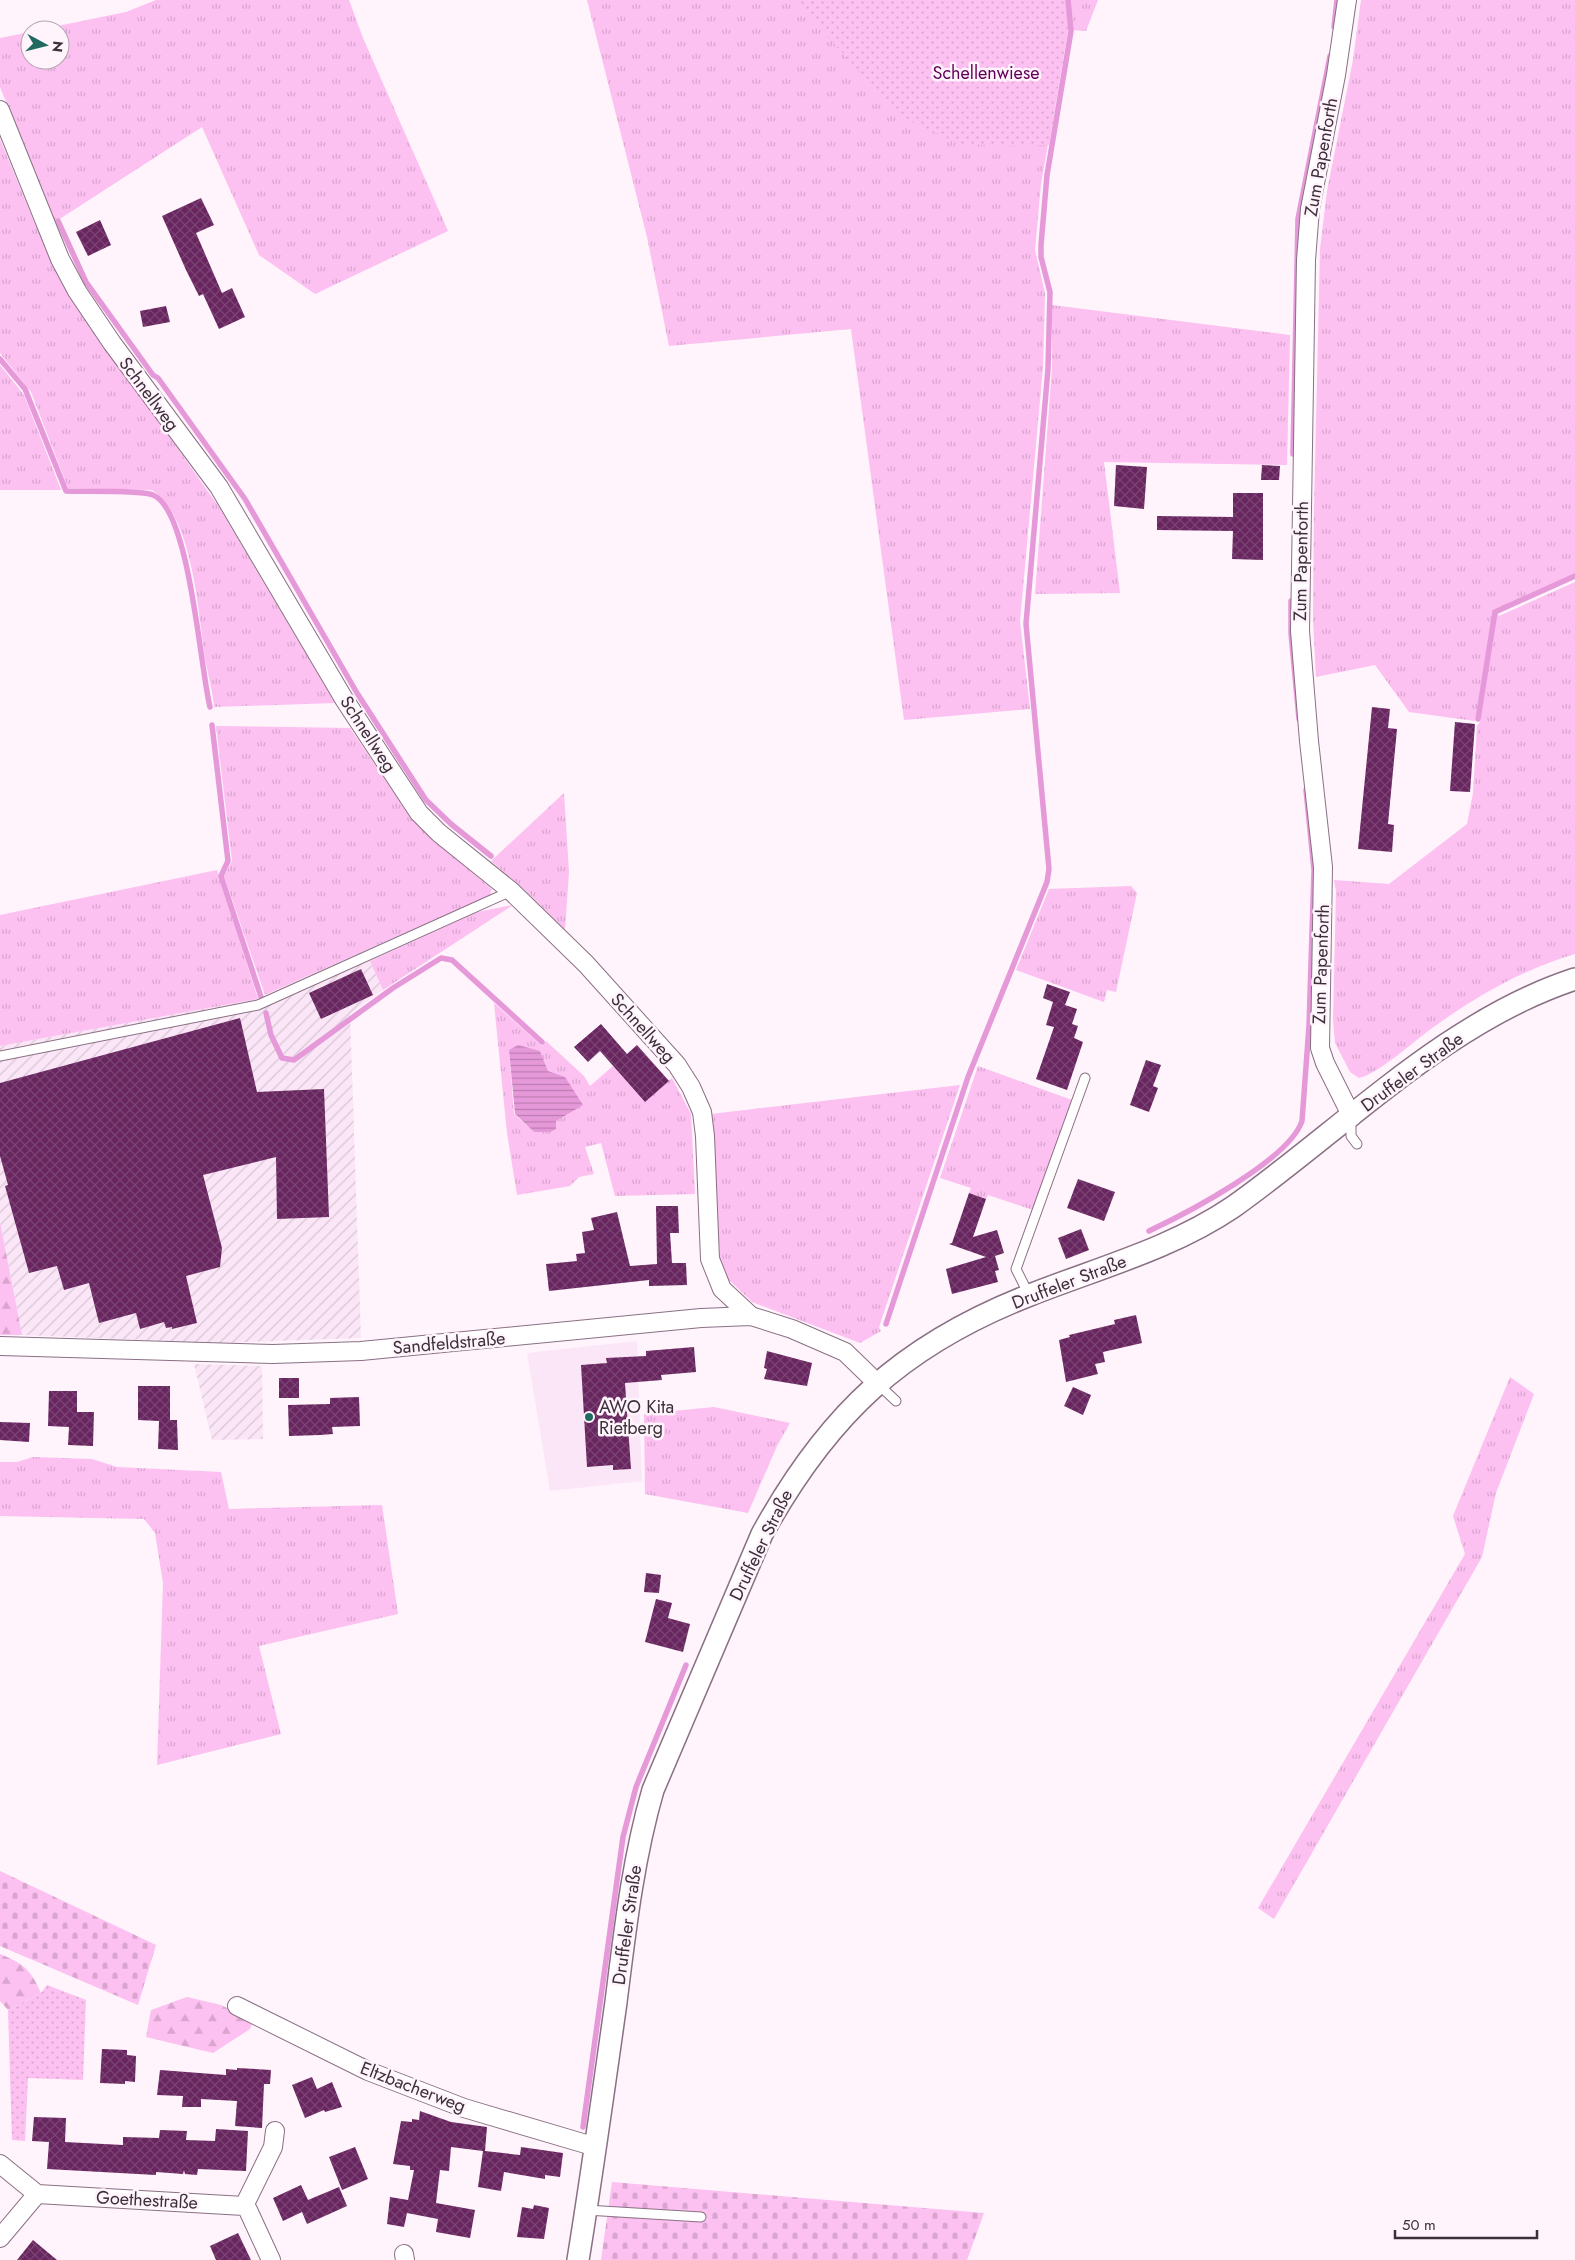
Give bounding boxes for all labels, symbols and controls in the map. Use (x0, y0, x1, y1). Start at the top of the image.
north arrow (20, 20, 70, 70)
text: N (47, 40, 69, 53)
park label: Schellenwiese (933, 60, 1039, 86)
street label: Zum Papenforth (1298, 96, 1344, 218)
street label: Schnellweg (113, 352, 185, 436)
street label: Zum Papenforth (1287, 501, 1315, 621)
street label: Schnellweg (334, 691, 402, 777)
street label: Zum Papenforth (1306, 904, 1336, 1024)
street label: Schnellweg (604, 987, 682, 1069)
street label: Druffeler Straße (1355, 1026, 1469, 1118)
street label: Druffeler Straße (1008, 1248, 1130, 1316)
street label: Sandfeldstraße (392, 1325, 506, 1361)
place label: AWO Kita Rietberg (599, 1394, 674, 1441)
marker: AWO Kita Rietberg (583, 1411, 595, 1423)
street label: Druffeler Straße (723, 1485, 799, 1605)
street label: Druffeler Straße (606, 1863, 648, 1987)
street label: Eltzbacherweg (356, 2055, 470, 2119)
street label: Goethestraße (95, 2184, 199, 2216)
scale bar (1395, 2208, 1538, 2240)
text: 50 m (1402, 2214, 1436, 2236)

